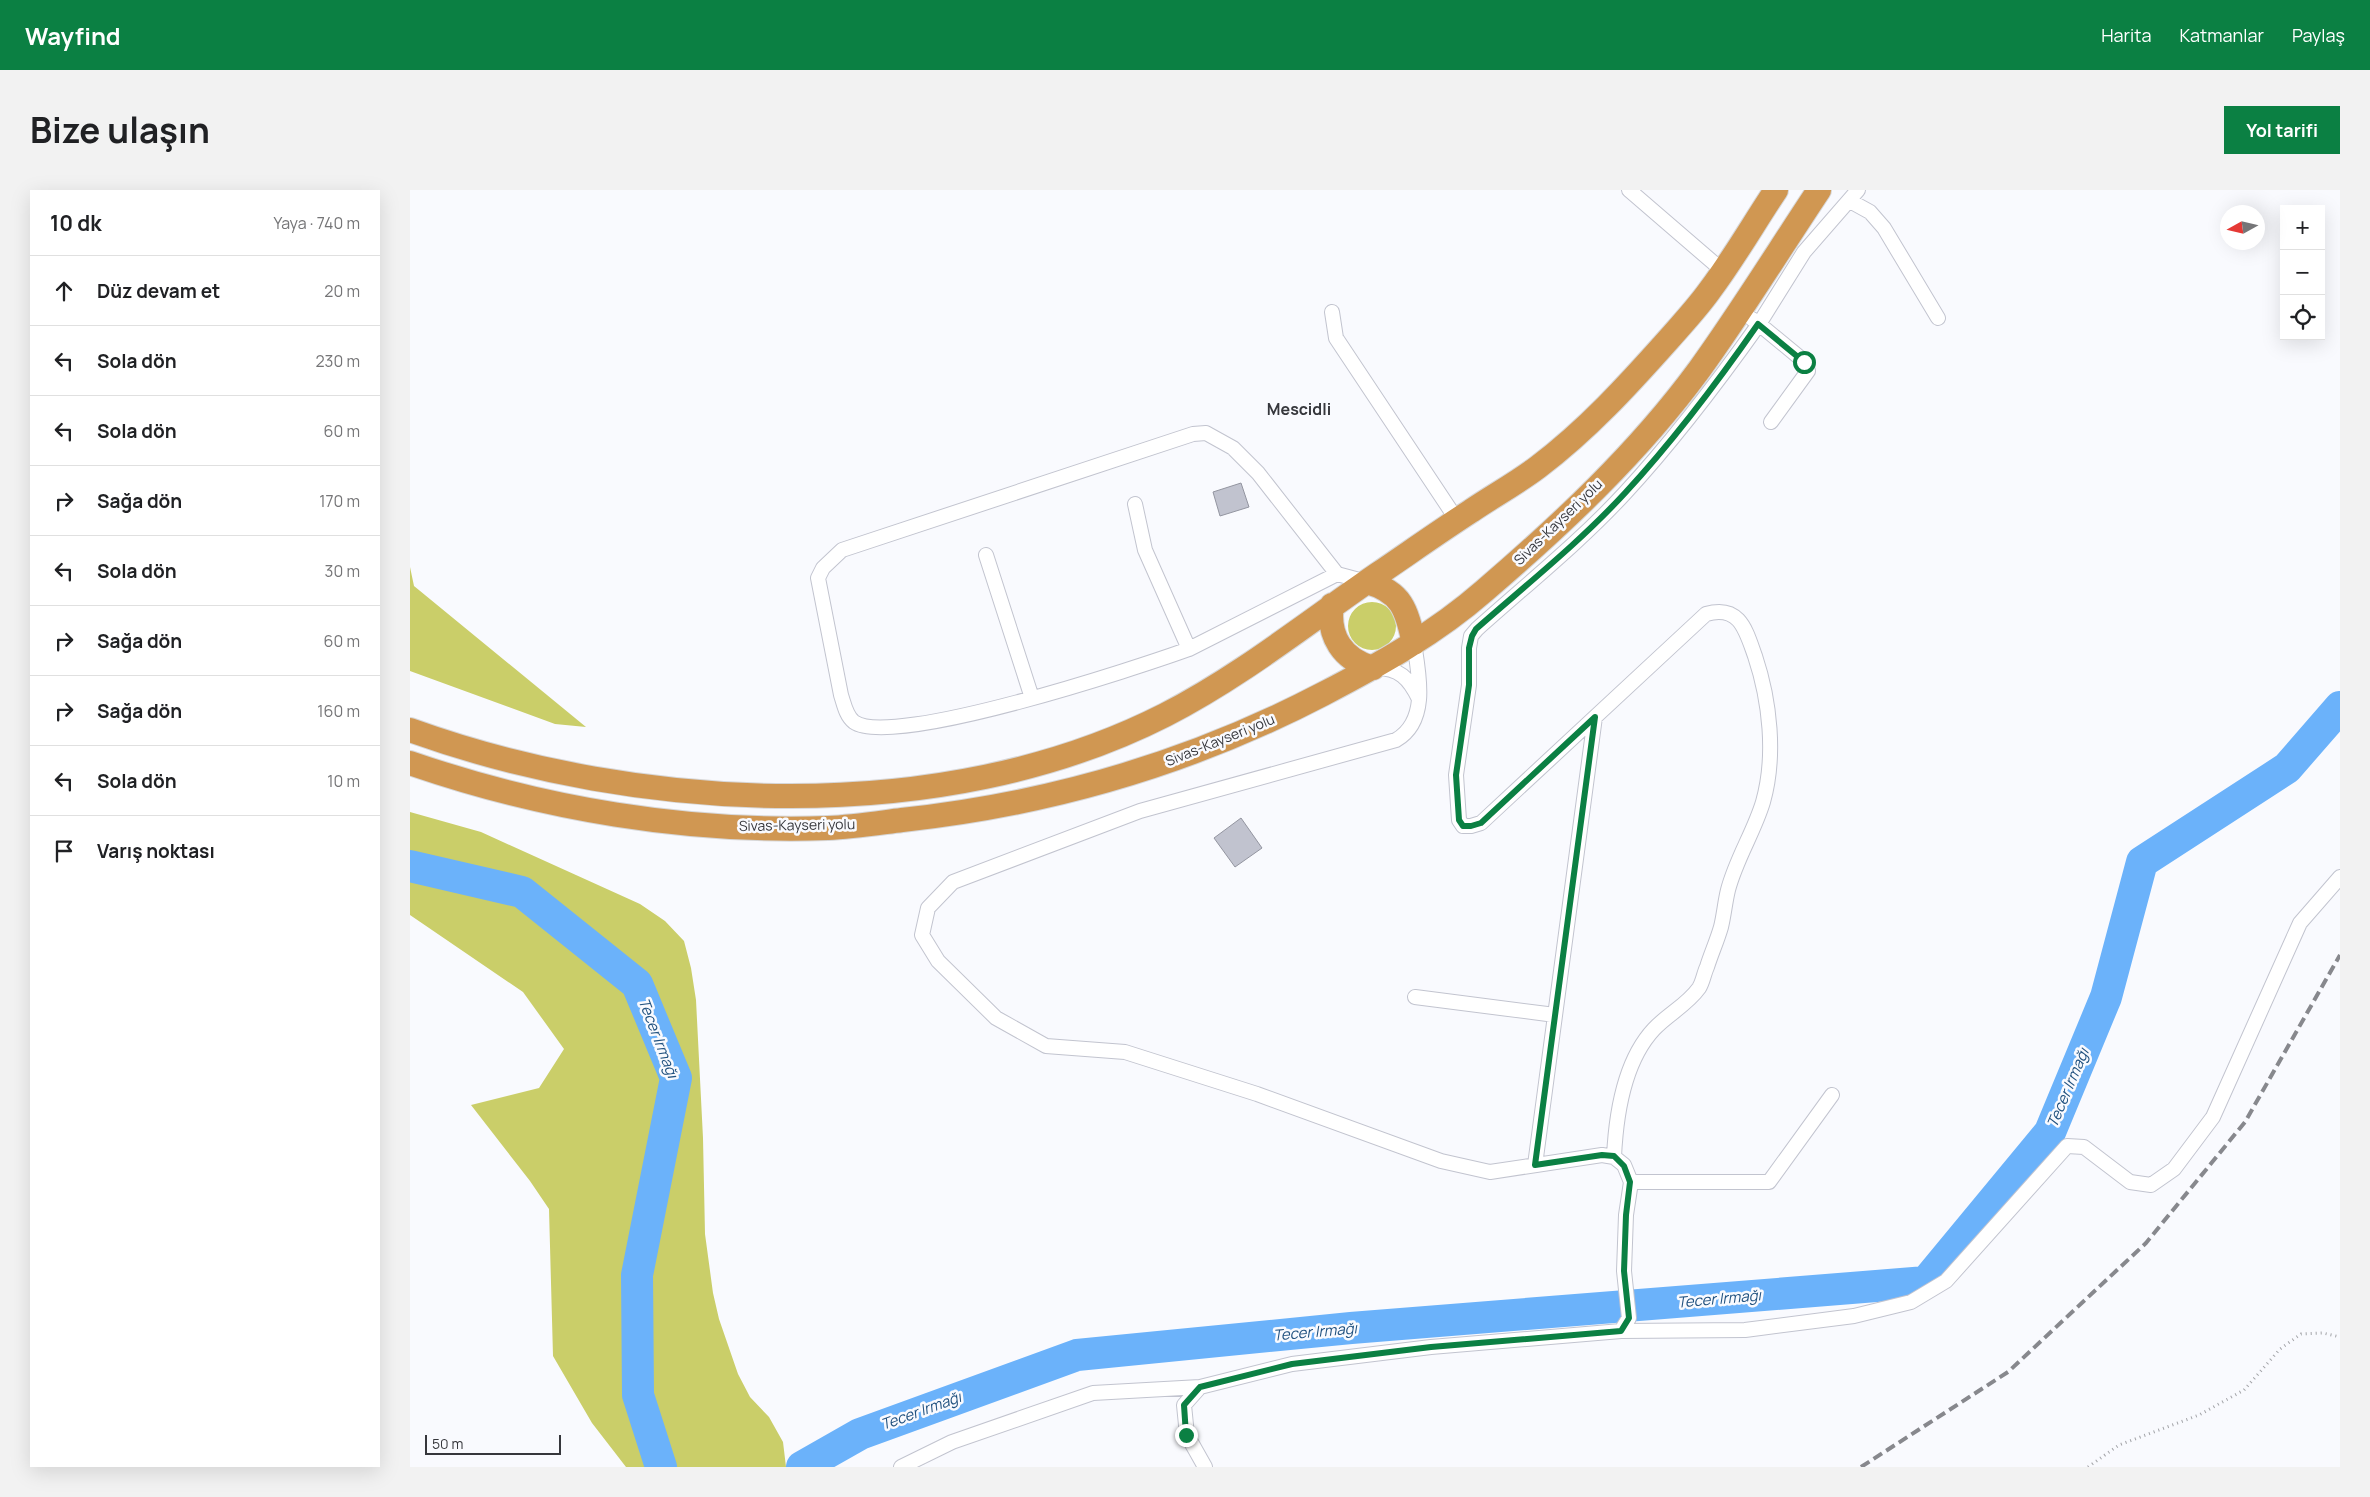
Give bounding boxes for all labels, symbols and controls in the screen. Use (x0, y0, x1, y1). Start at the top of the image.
text: Wayfind (25, 19, 121, 52)
text: Harita (2101, 23, 2151, 47)
text: Katmanlar (2179, 23, 2264, 47)
text: Paylaş (2292, 23, 2345, 47)
text: Bize ulaşın (30, 106, 210, 154)
button: Yol tarifi (2224, 106, 2340, 154)
north arrow (2220, 205, 2265, 250)
map controls (2280, 205, 2325, 340)
button: + (2280, 205, 2325, 250)
text: 10 dk (50, 209, 101, 237)
text: Yaya · 740 m (274, 212, 360, 234)
button: − (2280, 250, 2325, 295)
icon: ahead (50, 277, 78, 305)
text: Düz devam et (97, 278, 220, 304)
text: 20 m (324, 280, 360, 302)
button: locate (2280, 295, 2325, 340)
icon: left (50, 347, 78, 375)
text: Sola dön (97, 348, 177, 374)
text: 230 m (316, 350, 360, 372)
route start (1793, 351, 1816, 374)
district label: Mescidli (1267, 398, 1331, 420)
icon: left (50, 417, 78, 445)
text: Sola dön (97, 418, 177, 444)
text: 60 m (324, 420, 360, 442)
street label: Sivas-Kayseri yolu (1509, 474, 1606, 569)
icon: right (50, 487, 78, 515)
text: Sağa dön (97, 488, 182, 514)
text: 170 m (319, 490, 360, 512)
icon: left (50, 557, 78, 585)
text: Sola dön (97, 558, 177, 584)
text: 30 m (325, 560, 360, 582)
icon: right (50, 627, 78, 655)
text: Sağa dön (97, 628, 182, 654)
text: 60 m (324, 630, 360, 652)
icon: right (50, 697, 78, 725)
text: Sağa dön (97, 698, 182, 724)
text: 160 m (317, 700, 360, 722)
street label: Sivas-Kayseri yolu (1162, 709, 1277, 770)
icon: left (50, 767, 78, 795)
text: Sola dön (97, 768, 177, 794)
text: 10 m (327, 770, 360, 792)
street label: Sivas-Kayseri yolu (739, 814, 855, 835)
icon: arrive (50, 837, 78, 865)
text: Varış noktası (97, 838, 215, 864)
water label: Tecer Irmağı (634, 995, 684, 1082)
water label: Tecer Irmağı (2041, 1044, 2094, 1131)
water label: Tecer Irmağı (1676, 1284, 1763, 1313)
water label: Tecer Irmağı (1272, 1317, 1359, 1346)
water label: Tecer Irmağı (878, 1386, 965, 1435)
route end (1175, 1424, 1198, 1447)
scale bar (425, 1432, 561, 1455)
text: 50 m (432, 1434, 463, 1453)

